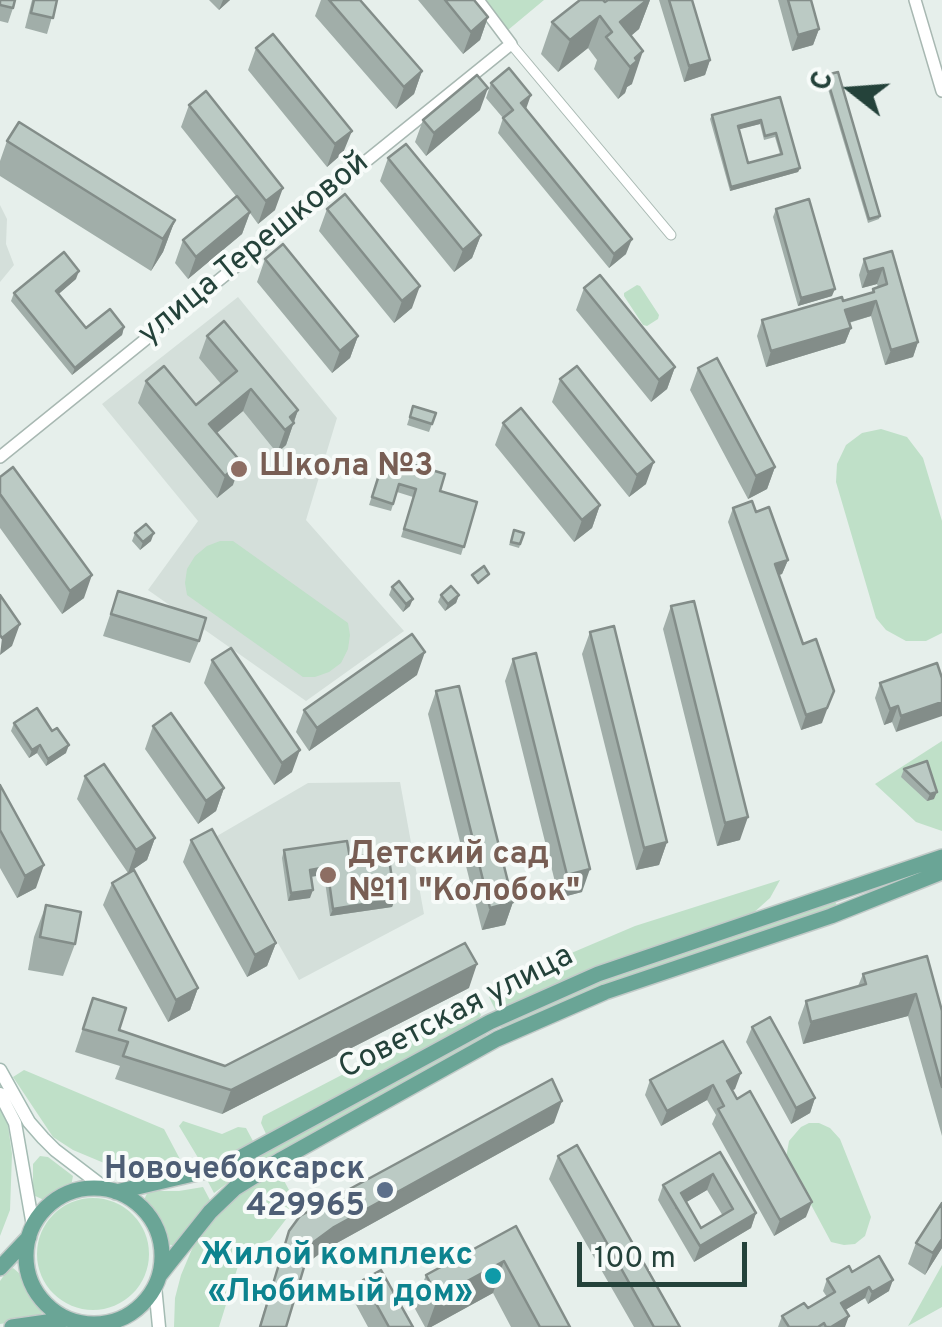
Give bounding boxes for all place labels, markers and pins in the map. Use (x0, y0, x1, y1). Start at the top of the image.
place label: Школа №3 (259, 450, 433, 488)
marker: Школа №3 (228, 458, 250, 480)
place label: Детский сад №11 "Колобок" (348, 838, 580, 913)
marker: Детский сад №11 "Колобок" (317, 864, 339, 886)
place label: Новочебоксарск 429965 (104, 1153, 365, 1228)
marker: Новочебоксарск 429965 (374, 1179, 396, 1201)
place label: Жилой комплекс «Любимый дом» (200, 1239, 473, 1314)
marker: Жилой комплекс «Любимый дом» (482, 1265, 504, 1287)

